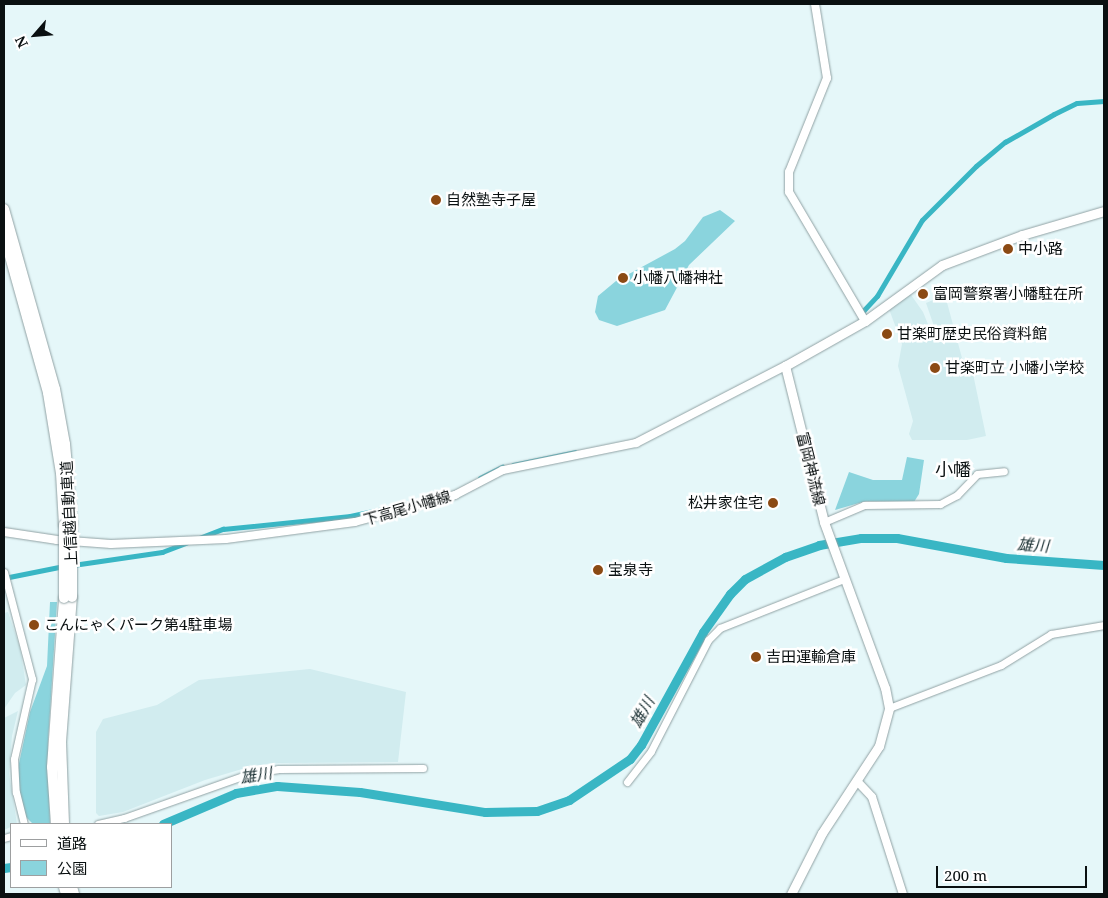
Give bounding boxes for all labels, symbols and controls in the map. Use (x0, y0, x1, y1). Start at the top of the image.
north arrow (10, 10, 60, 60)
text: N (10, 33, 32, 51)
place label: 自然塾寺子屋 (446, 191, 536, 209)
marker: 自然塾寺子屋 (430, 194, 442, 206)
place label: 中小路 (1018, 240, 1063, 258)
marker: 中小路 (1002, 243, 1014, 255)
place label: 小幡八幡神社 (633, 269, 723, 287)
marker: 小幡八幡神社 (617, 272, 629, 284)
place label: 富岡警察署小幡駐在所 (933, 285, 1083, 303)
marker: 富岡警察署小幡駐在所 (917, 288, 929, 300)
place label: 甘楽町歴史民俗資料館 (897, 325, 1047, 343)
marker: 甘楽町歴史民俗資料館 (881, 328, 893, 340)
place label: 甘楽町立 小幡小学校 (945, 359, 1084, 377)
marker: 甘楽町立 小幡小学校 (929, 362, 941, 374)
street label: 富岡神流線 (793, 430, 829, 508)
district label: 小幡 (935, 458, 971, 480)
street label: 上信越自動車道 (57, 460, 81, 566)
street label: 下高尾小幡線 (361, 487, 453, 529)
place label: 松井家住宅 (688, 494, 763, 512)
marker: 松井家住宅 (767, 497, 779, 509)
water label: 雄川 (1016, 534, 1050, 556)
place label: 宝泉寺 (608, 561, 653, 579)
marker: 宝泉寺 (592, 564, 604, 576)
place label: こんにゃくパーク第4駐車場 (44, 616, 232, 634)
marker: こんにゃくパーク第4駐車場 (28, 619, 40, 631)
place label: 吉田運輸倉庫 (766, 648, 856, 666)
marker: 吉田運輸倉庫 (750, 651, 762, 663)
water label: 雄川 (626, 693, 658, 731)
water label: 雄川 (239, 763, 273, 787)
legend (10, 823, 172, 888)
text: 道路 (57, 833, 87, 853)
scale bar (938, 856, 1089, 888)
text: 公園 (57, 858, 87, 878)
text: 200 m (944, 865, 987, 885)

